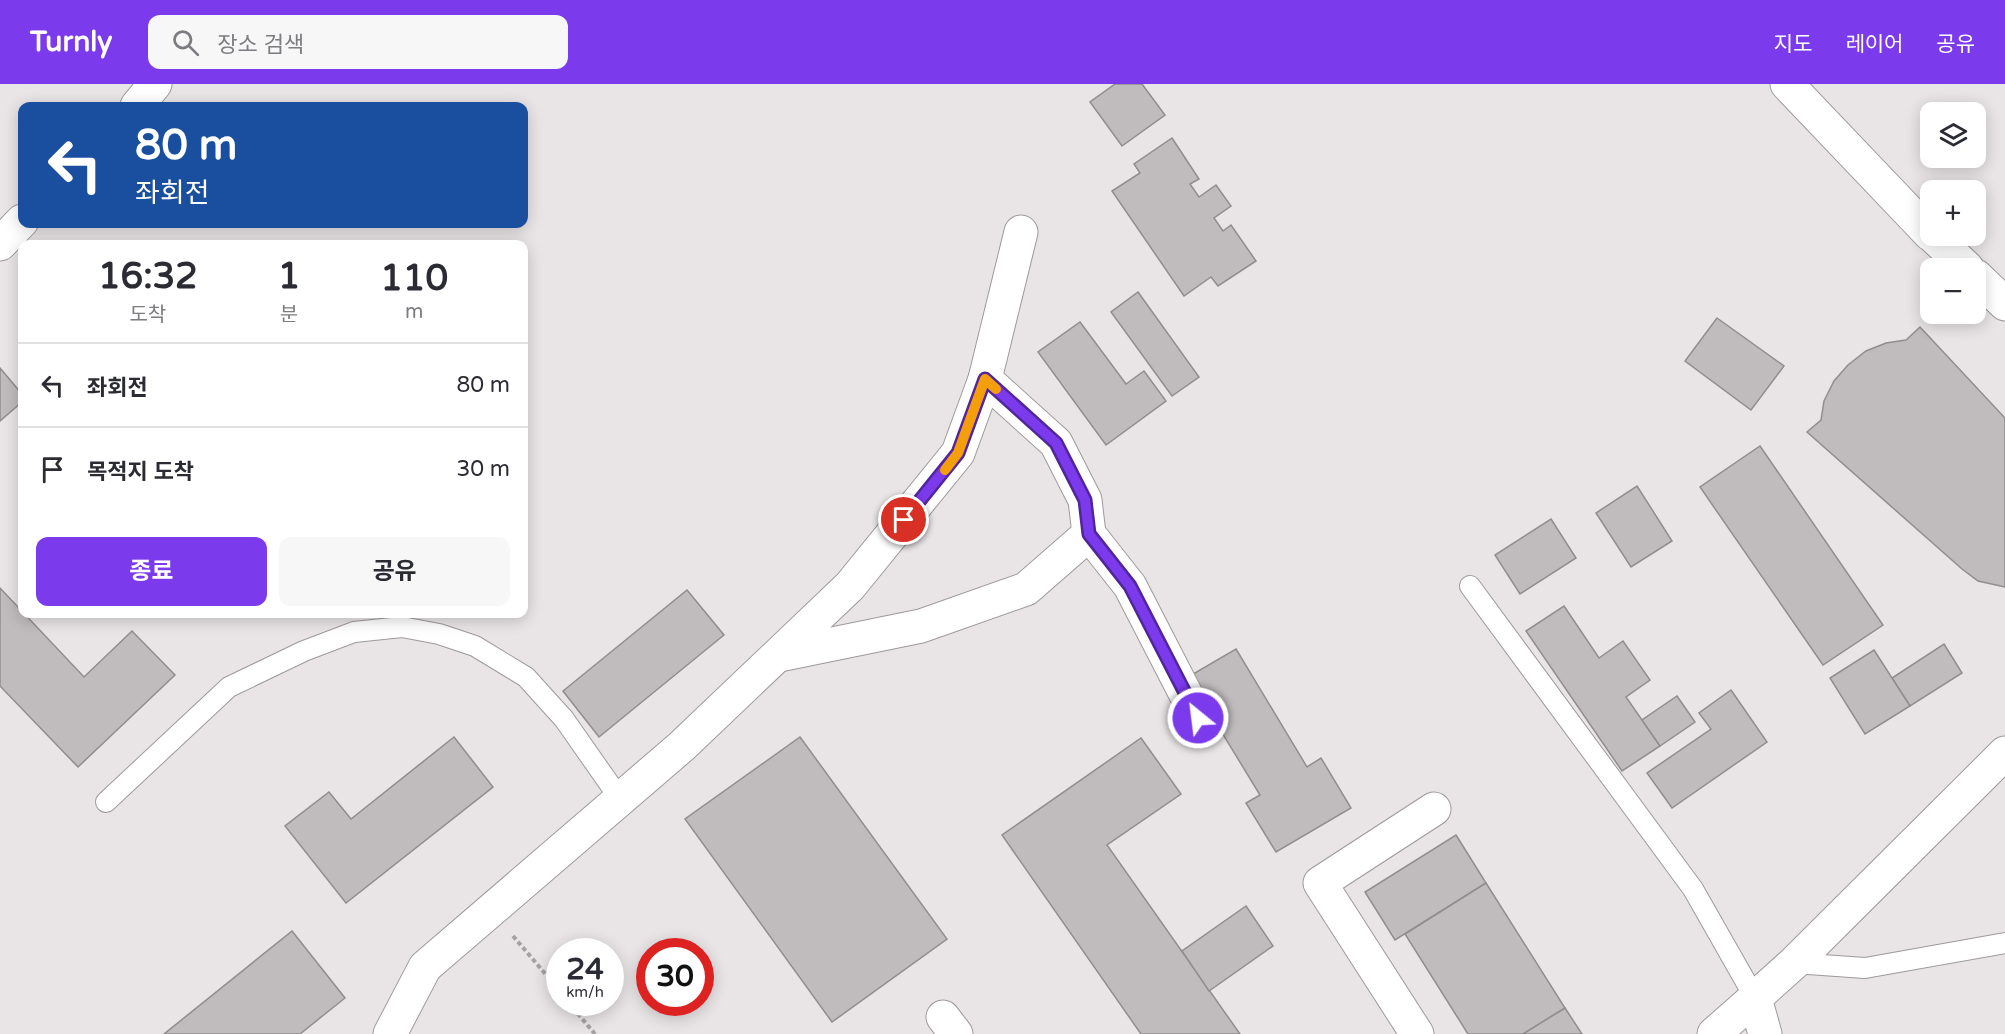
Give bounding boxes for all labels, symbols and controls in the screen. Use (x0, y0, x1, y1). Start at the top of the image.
search box (148, 15, 568, 69)
text: Turnly (30, 25, 112, 59)
icon: search (169, 26, 202, 59)
text: 장소 검색 (217, 32, 304, 58)
text: 지도 (1774, 32, 1812, 57)
text: 레이어 (1845, 32, 1903, 57)
text: 공유 (1936, 32, 1975, 57)
map controls (1920, 102, 1986, 324)
button: layers (1920, 102, 1986, 168)
text: 80 m (135, 120, 237, 171)
icon: left (36, 126, 114, 204)
text: 좌회전 (135, 177, 210, 210)
button: + (1920, 180, 1986, 246)
text: 16:32 (98, 255, 198, 298)
text: 1 (278, 255, 300, 298)
text: 110 (380, 257, 448, 300)
button: − (1920, 258, 1986, 324)
text: m (405, 300, 423, 324)
text: 도착 (129, 303, 166, 327)
text: 분 (280, 303, 298, 327)
icon: left (36, 369, 69, 402)
text: 80 m (456, 372, 510, 398)
text: 좌회전 (87, 375, 148, 401)
icon: arrive (36, 453, 69, 486)
text: 30 m (456, 456, 510, 482)
text: 목적지 도착 (87, 459, 194, 485)
pin (878, 494, 929, 545)
icon: arrive (887, 503, 920, 536)
button: 종료 (36, 537, 267, 606)
button: 공유 (279, 537, 510, 606)
position arrow (1166, 686, 1230, 750)
speed limit sign: 30 (636, 938, 714, 1016)
text: 24 (566, 951, 604, 988)
text: km/h (566, 983, 604, 1001)

